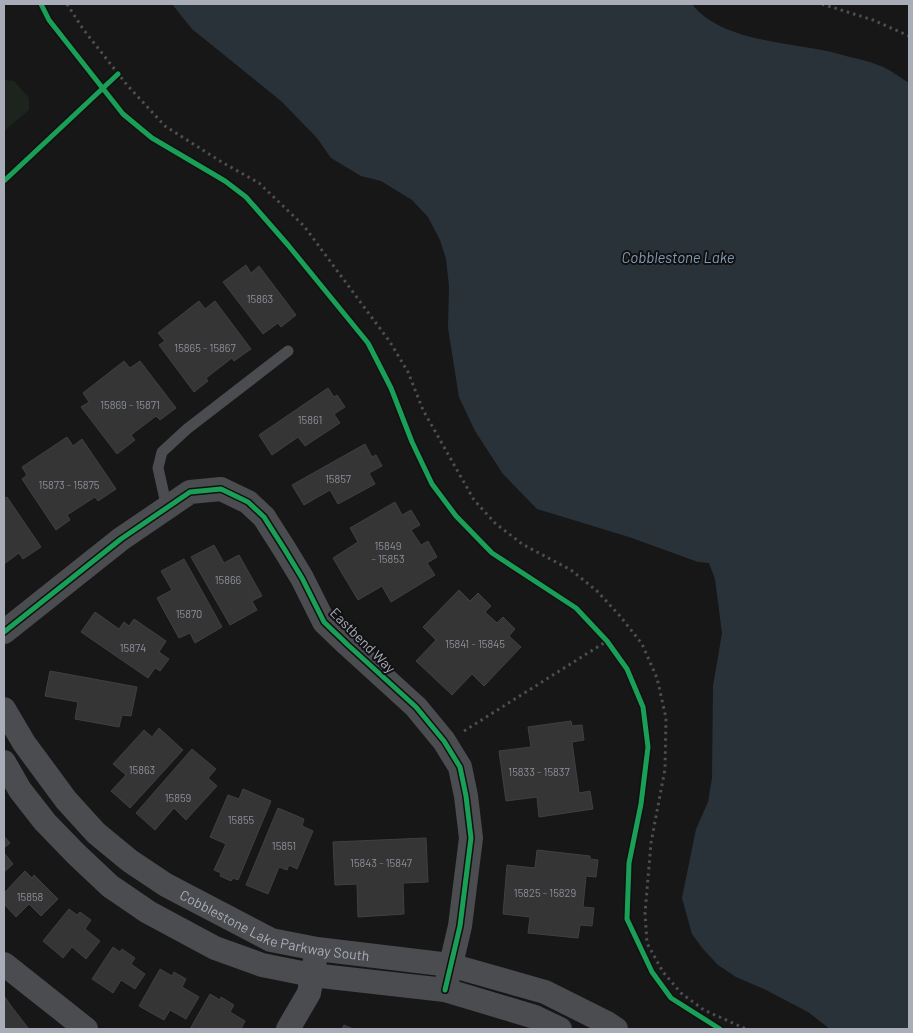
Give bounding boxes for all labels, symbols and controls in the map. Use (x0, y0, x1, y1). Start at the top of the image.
water label: Cobblestone Lake (622, 248, 735, 266)
house number: 15863 (247, 292, 273, 305)
house number: 15865 - 15867 (174, 341, 236, 354)
house number: 15869 - 15871 (100, 398, 160, 411)
house number: 15861 (298, 413, 322, 426)
house number: 15857 (325, 472, 351, 485)
house number: 15873 - 15875 (39, 478, 100, 491)
house number: 15849 - 15853 (371, 539, 405, 565)
house number: 15866 (215, 573, 242, 586)
street label: Eastbend Way (327, 604, 400, 677)
house number: 15870 (176, 607, 202, 620)
house number: 15841 - 15845 (445, 637, 505, 650)
house number: 15874 (120, 641, 146, 654)
house number: 15863 (129, 763, 155, 776)
house number: 15833 - 15837 (508, 765, 570, 778)
house number: 15859 (165, 791, 192, 804)
house number: 15855 (228, 813, 255, 826)
house number: 15851 (272, 839, 296, 852)
house number: 15843 - 15847 (350, 856, 412, 869)
street label: Cobblestone Lake Parkway South (177, 886, 371, 964)
house number: 15825 - 15829 (514, 886, 576, 899)
house number: 15858 (17, 890, 44, 903)

